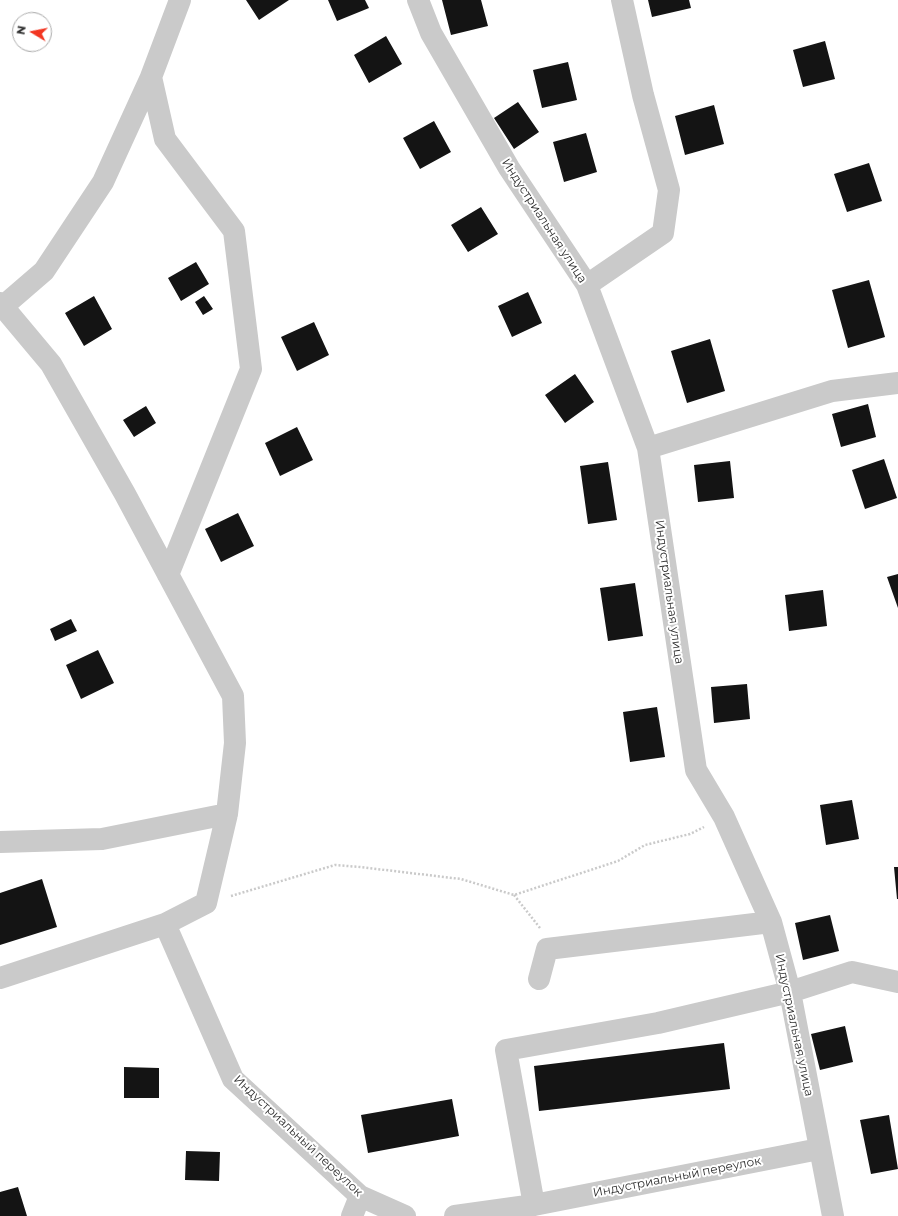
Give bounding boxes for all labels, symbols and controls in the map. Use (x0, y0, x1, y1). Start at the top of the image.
north arrow (12, 12, 52, 52)
text: N (14, 25, 29, 36)
street label: Индустриальная улица (498, 156, 590, 286)
street label: Индустриальная улица (652, 519, 686, 665)
street label: Индустриальная улица (772, 952, 816, 1098)
street label: Индустриальный переулок (231, 1072, 365, 1200)
street label: Индустриальный переулок (592, 1154, 762, 1200)

